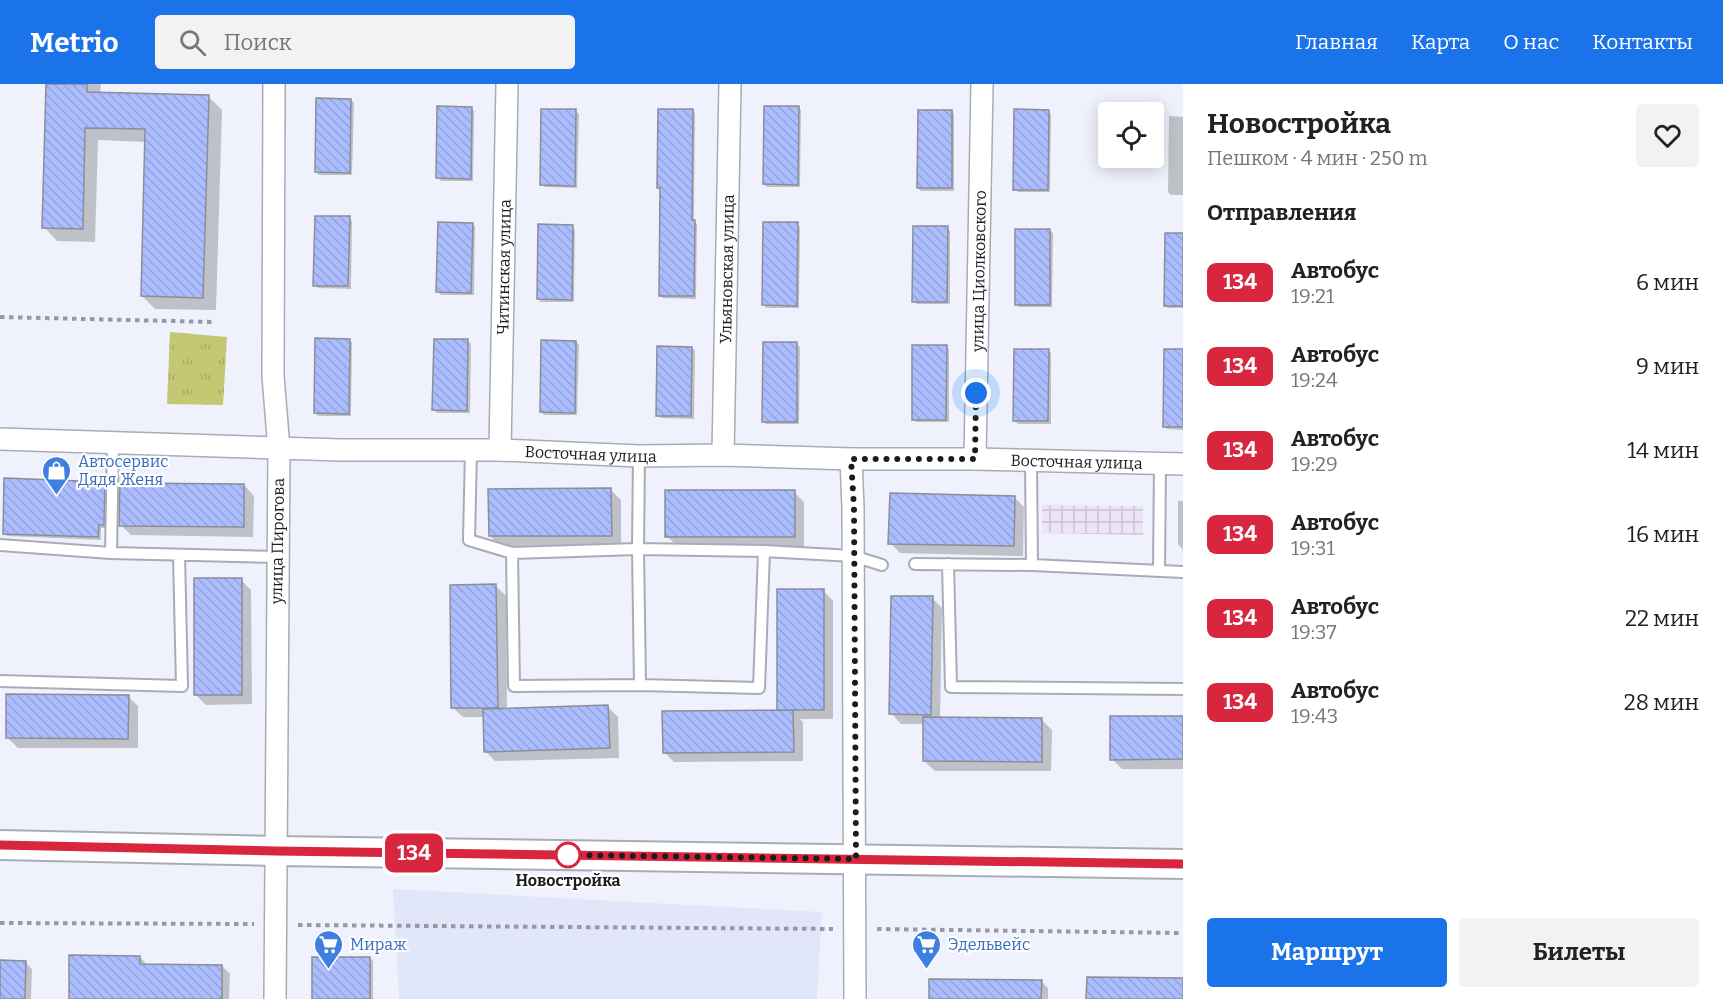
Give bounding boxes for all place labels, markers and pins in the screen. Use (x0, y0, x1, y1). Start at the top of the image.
place label: Автосервис Дядя Женя (78, 452, 168, 489)
shop icon: Автосервис Дядя Женя (41, 454, 73, 496)
marker: Новостройка (555, 842, 581, 868)
place label: Новостройка (515, 871, 621, 890)
supermarket icon: Мираж (313, 928, 345, 970)
supermarket icon: Эдельвейс (911, 928, 943, 970)
place label: Мираж (350, 935, 407, 954)
place label: Эдельвейс (948, 935, 1030, 954)

